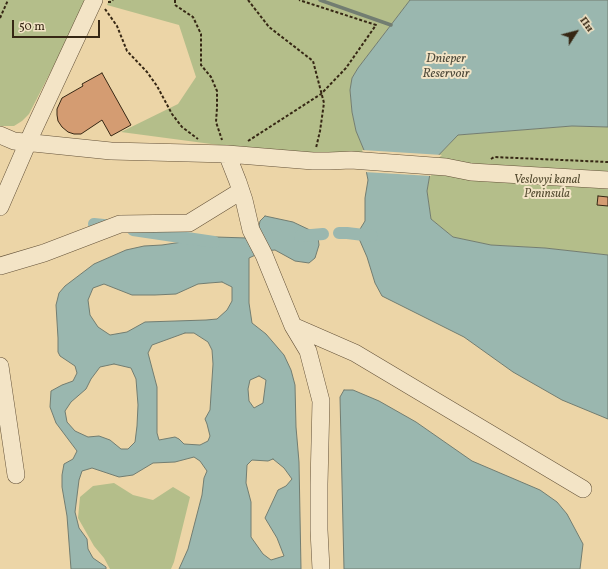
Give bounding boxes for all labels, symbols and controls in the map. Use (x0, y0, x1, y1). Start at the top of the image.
scale bar (14, 12, 102, 38)
north arrow (556, 12, 596, 52)
text: Пн (575, 14, 597, 35)
text: 50 m (19, 19, 45, 35)
water label: Dnieper Reservoir (422, 52, 470, 83)
park label: Veslovyi kanal Peninsula (514, 174, 580, 202)

